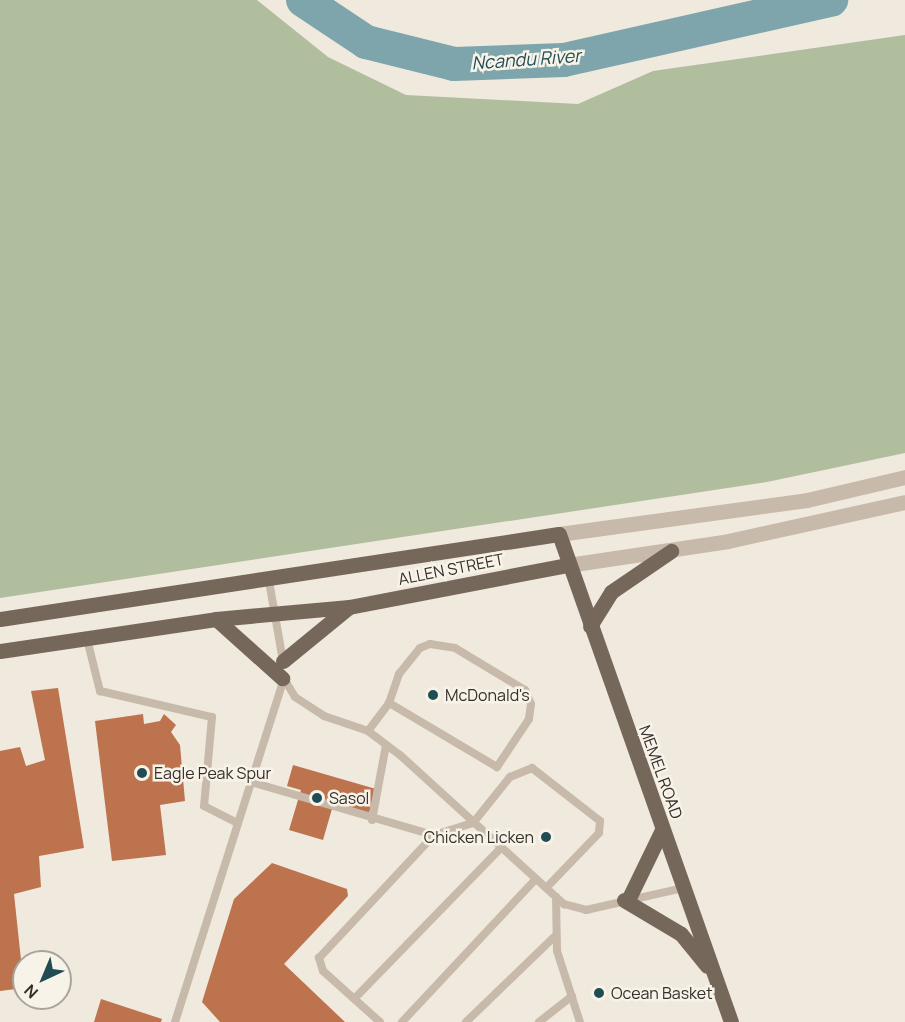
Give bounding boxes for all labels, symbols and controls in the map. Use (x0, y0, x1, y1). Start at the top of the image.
water label: Ncandu River (471, 44, 581, 74)
street label: ALLEN STREET (397, 549, 505, 589)
place label: McDonald's (445, 685, 530, 705)
marker: McDonald's (426, 688, 440, 702)
street label: MEMEL ROAD (635, 722, 687, 822)
place label: Eagle Peak Spur (154, 763, 271, 783)
marker: Eagle Peak Spur (135, 766, 149, 780)
place label: Sasol (329, 788, 369, 808)
marker: Sasol (310, 791, 324, 805)
place label: Chicken Licken (424, 827, 534, 847)
marker: Chicken Licken (539, 830, 553, 844)
north arrow (12, 950, 72, 1010)
text: N (19, 980, 43, 1003)
place label: Ocean Basket (611, 983, 713, 1003)
marker: Ocean Basket (592, 986, 606, 1000)

